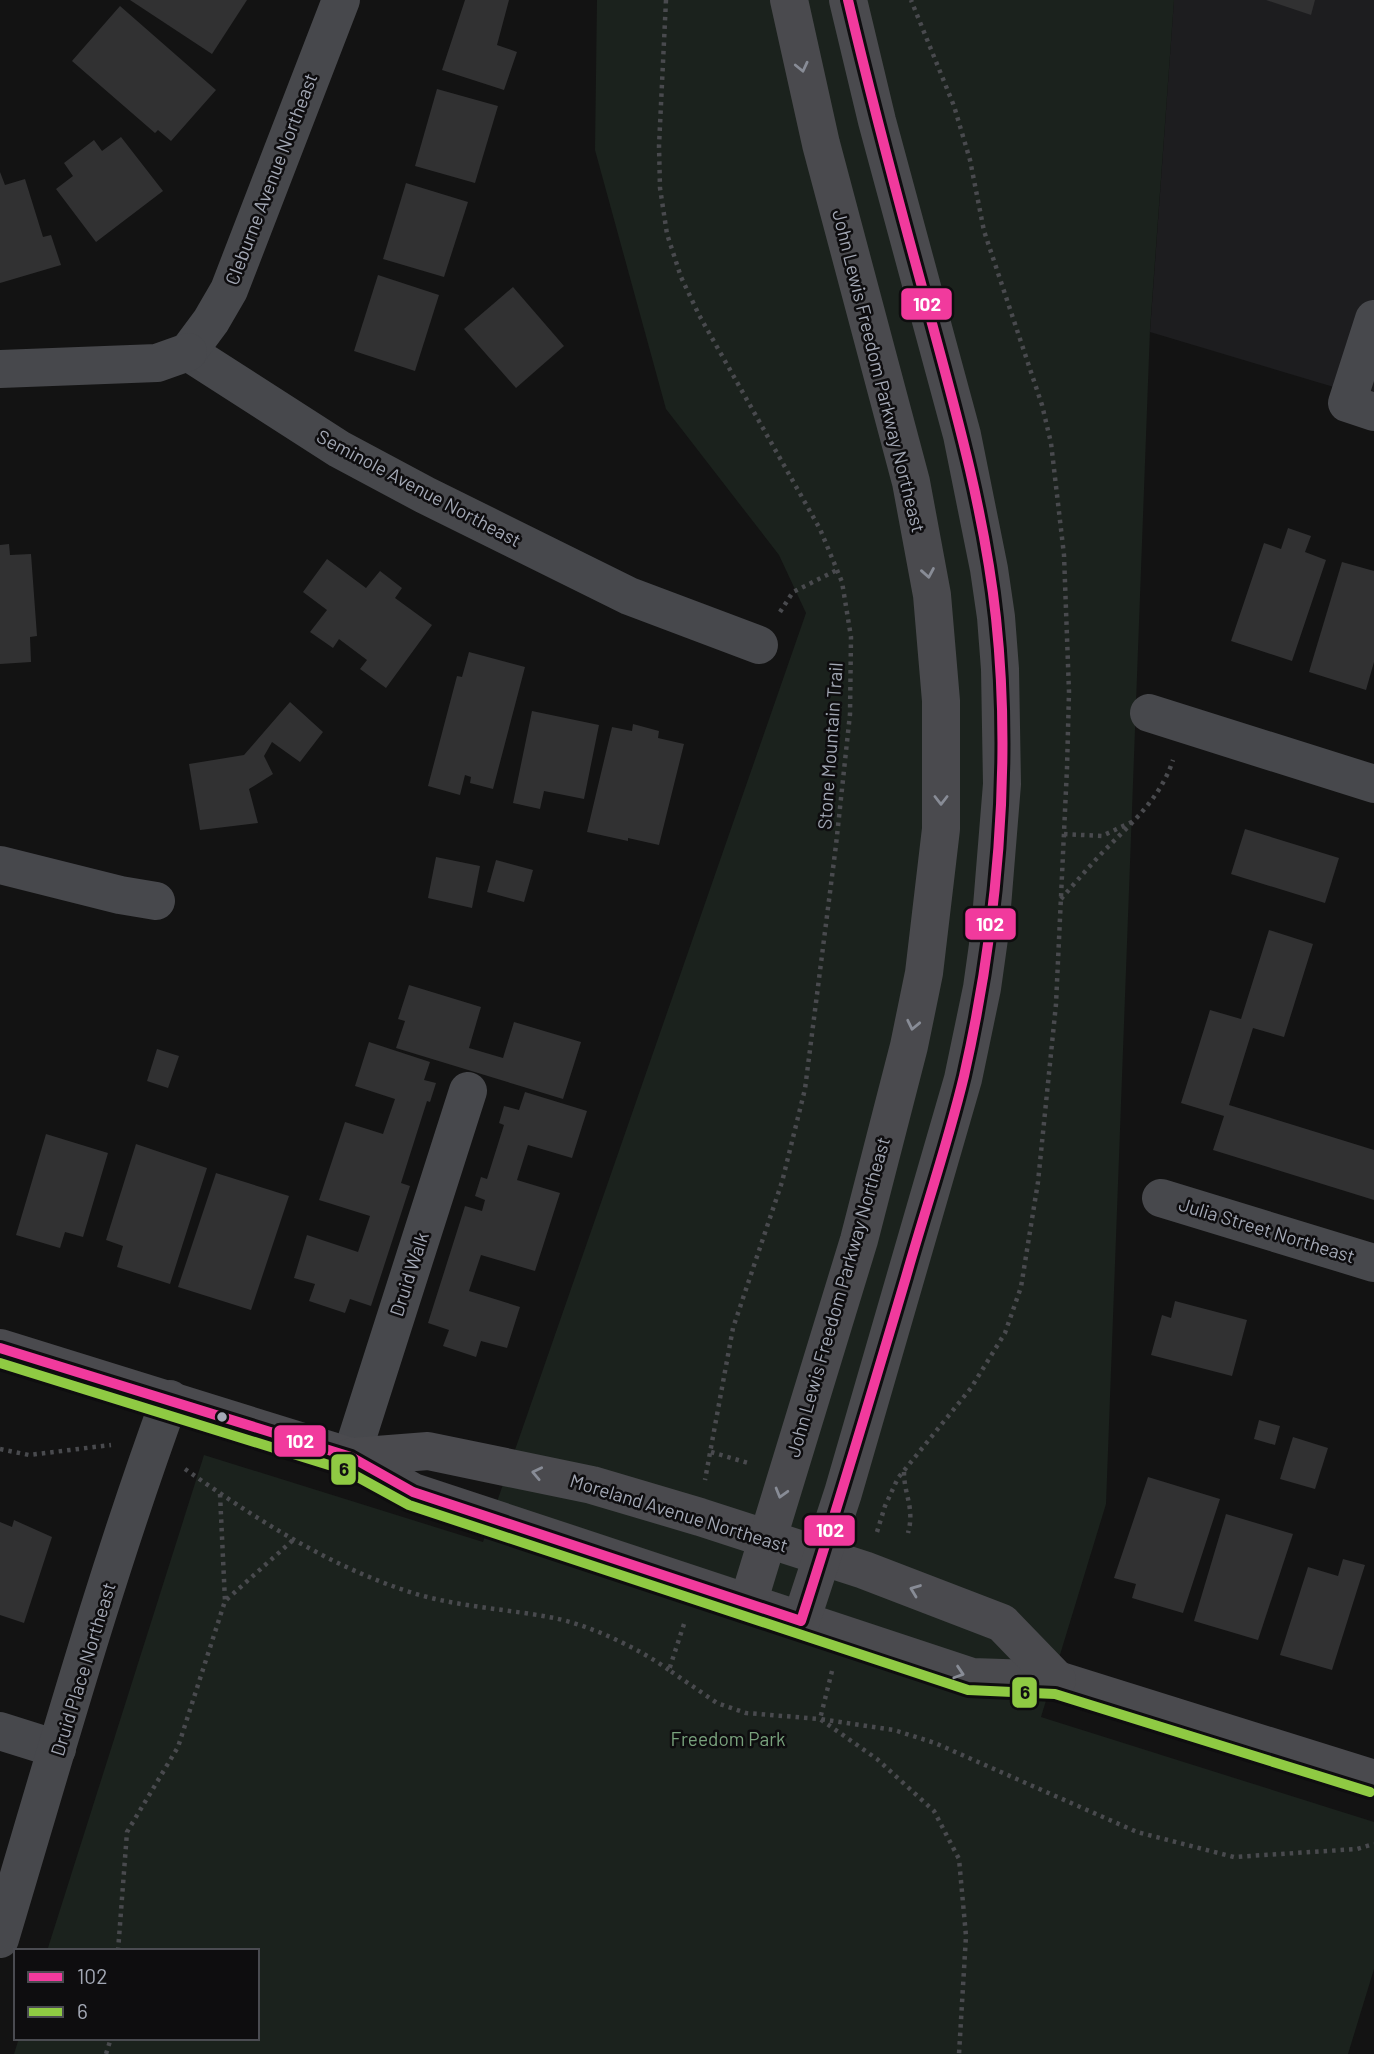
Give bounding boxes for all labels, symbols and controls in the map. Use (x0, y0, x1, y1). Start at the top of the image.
one-way arrow (794, 61, 809, 73)
street label: Cleburne Avenue Northeast (219, 70, 322, 288)
street label: John Lewis Freedom Parkway Northeast (828, 207, 931, 535)
line badge: 102 (900, 287, 953, 321)
text: 102 (913, 292, 941, 315)
street label: Seminole Avenue Northeast (313, 424, 525, 551)
one-way arrow (920, 567, 935, 579)
street label: Stone Mountain Trail (812, 662, 847, 830)
one-way arrow (933, 795, 949, 805)
line badge: 102 (964, 907, 1017, 941)
text: 102 (976, 912, 1004, 935)
one-way arrow (907, 1019, 922, 1031)
street label: John Lewis Freedom Parkway Northeast (781, 1134, 894, 1460)
street label: Julia Street Northeast (1176, 1192, 1358, 1267)
street label: Druid Walk (384, 1229, 433, 1319)
unlabelled marker (215, 1410, 229, 1424)
line badge: 102 (273, 1424, 327, 1458)
text: 102 (286, 1429, 314, 1452)
line badge: 6 (330, 1453, 357, 1486)
text: 6 (339, 1457, 349, 1480)
one-way arrow (531, 1467, 543, 1482)
street label: Moreland Avenue Northeast (567, 1468, 791, 1557)
one-way arrow (775, 1487, 790, 1499)
line badge: 102 (803, 1514, 856, 1547)
text: 102 (816, 1518, 844, 1541)
street label: Druid Place Northeast (45, 1579, 120, 1758)
one-way arrow (910, 1584, 922, 1598)
one-way arrow (952, 1665, 964, 1679)
line badge: 6 (1011, 1676, 1038, 1709)
text: 6 (1020, 1680, 1030, 1703)
park label: Freedom Park (670, 1727, 786, 1750)
legend (14, 1949, 259, 2040)
text: 102 (77, 1963, 107, 1988)
text: 6 (77, 1998, 88, 2023)

